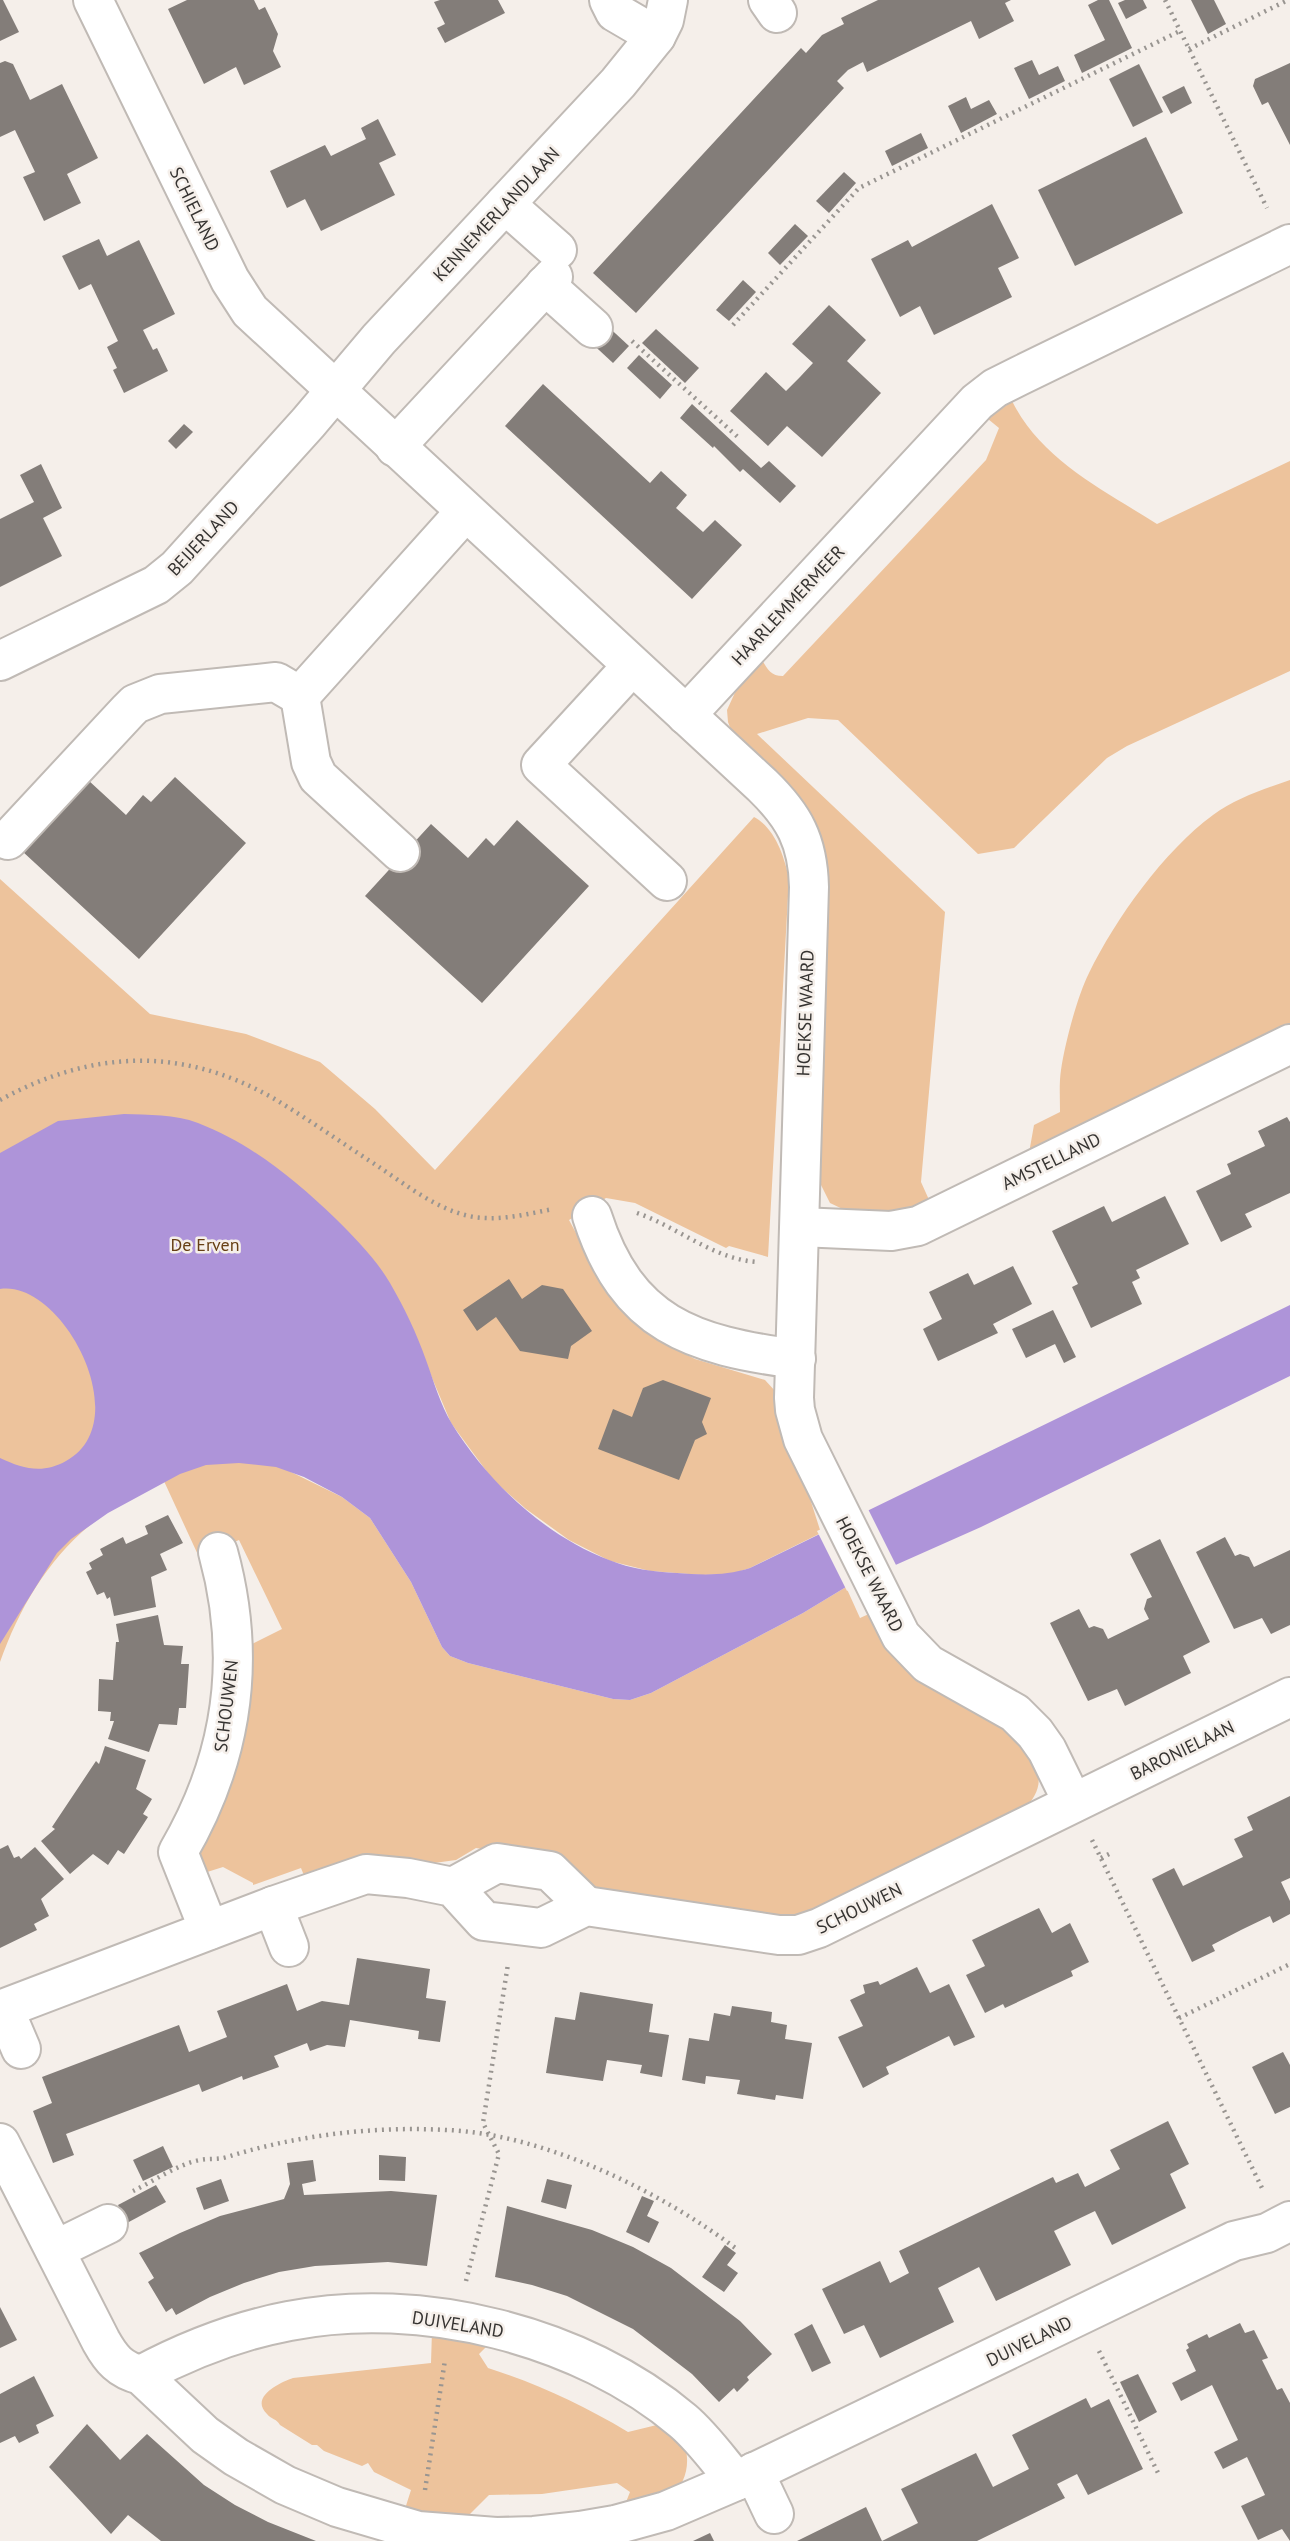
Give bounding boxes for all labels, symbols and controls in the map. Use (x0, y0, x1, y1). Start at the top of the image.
street label: KENNEMERLANDLAAN (428, 142, 564, 286)
street label: SCHIELAND (165, 163, 225, 255)
street label: BEIJERLAND (162, 495, 244, 581)
street label: HAARLEMMERMEER (726, 540, 850, 670)
street label: HOEKSE WAARD (791, 949, 819, 1077)
street label: AMSTELLAND (998, 1127, 1104, 1195)
park label: De Erven (171, 1233, 239, 1256)
street label: HOEKSE WAARD (831, 1512, 909, 1636)
street label: SCHOUWEN (209, 1659, 243, 1753)
street label: BARONIELAAN (1126, 1715, 1238, 1785)
street label: SCHOUWEN (812, 1877, 906, 1939)
street label: DUIVELAND (411, 2305, 505, 2343)
street label: DUIVELAND (982, 2310, 1076, 2372)

